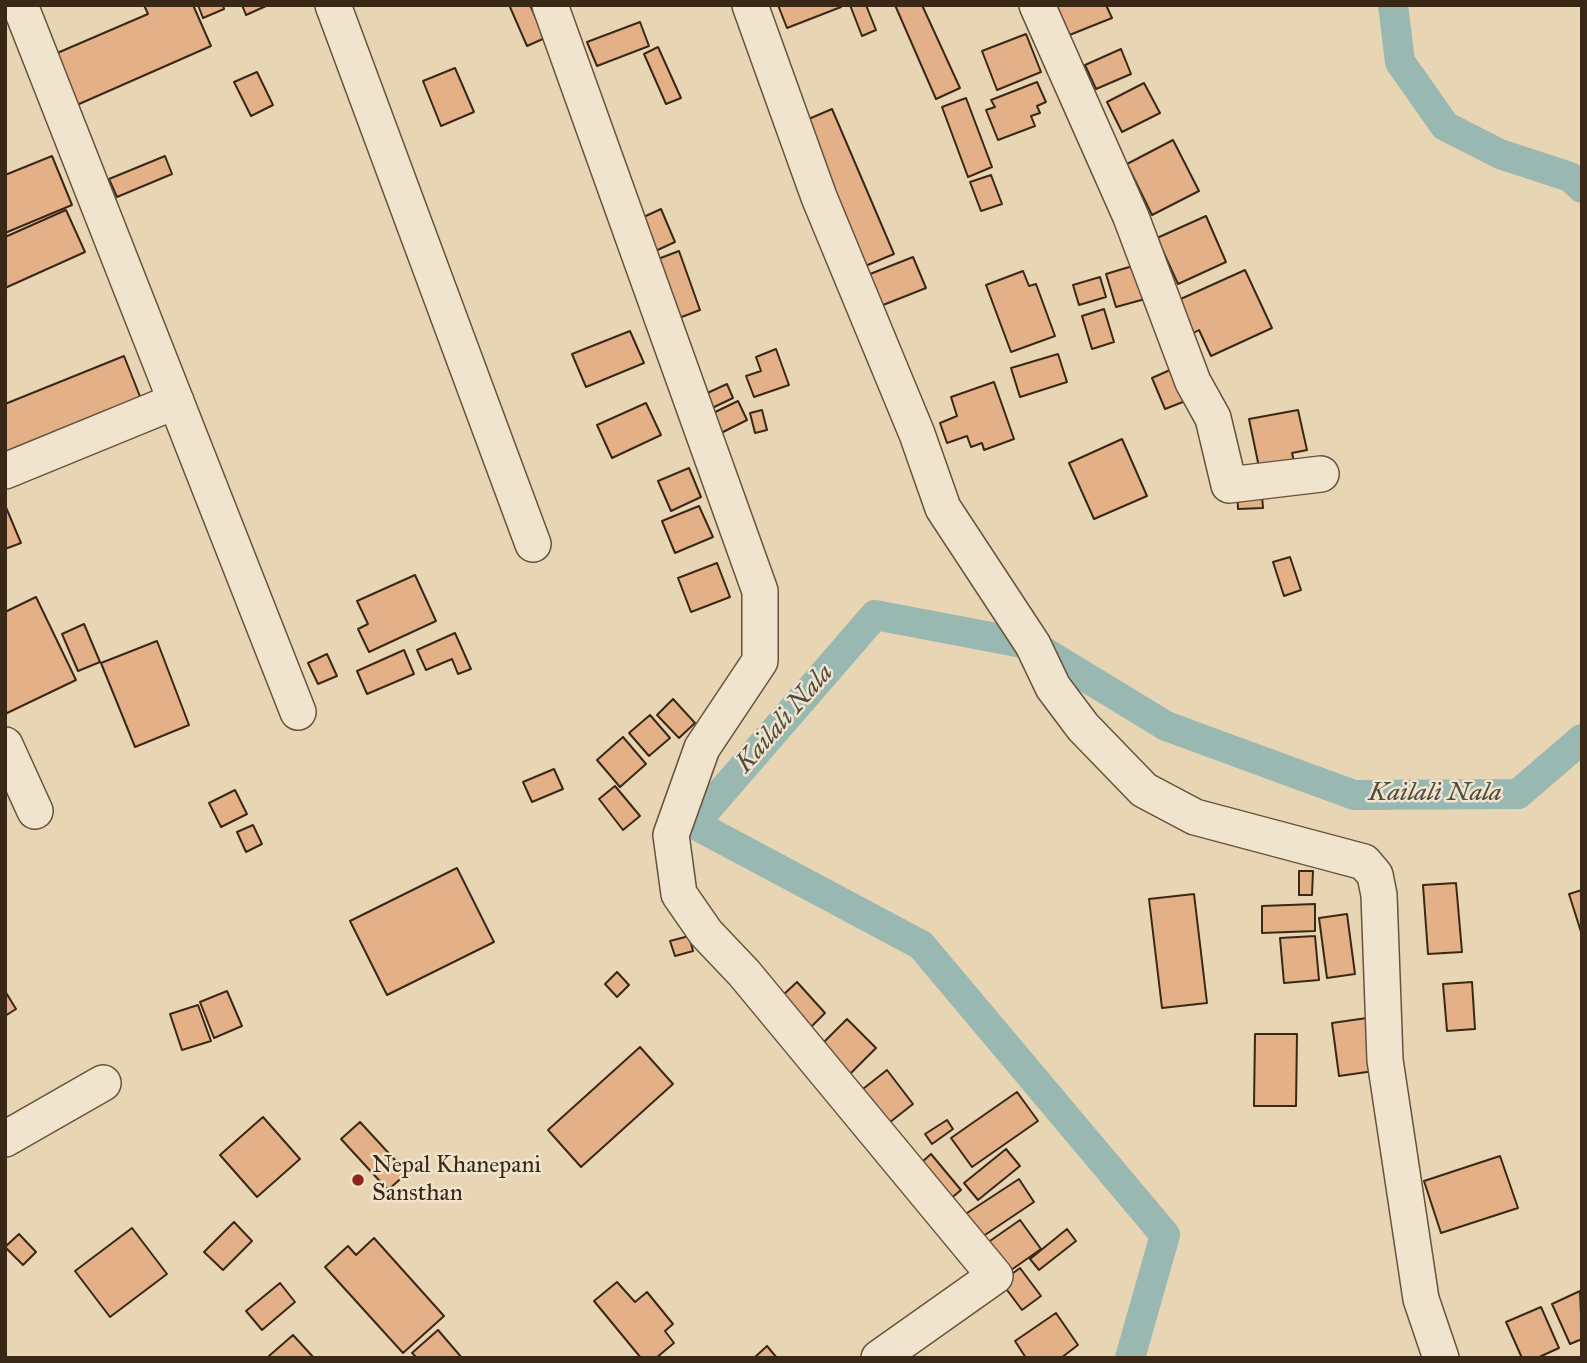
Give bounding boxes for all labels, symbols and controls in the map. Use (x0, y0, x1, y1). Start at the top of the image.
water label: Kailali Nala (730, 659, 840, 779)
water label: Kailali Nala (1368, 778, 1502, 810)
place label: Nepal Khanepani Sansthan (372, 1152, 541, 1208)
marker: Nepal Khanepani Sansthan (350, 1172, 366, 1188)

